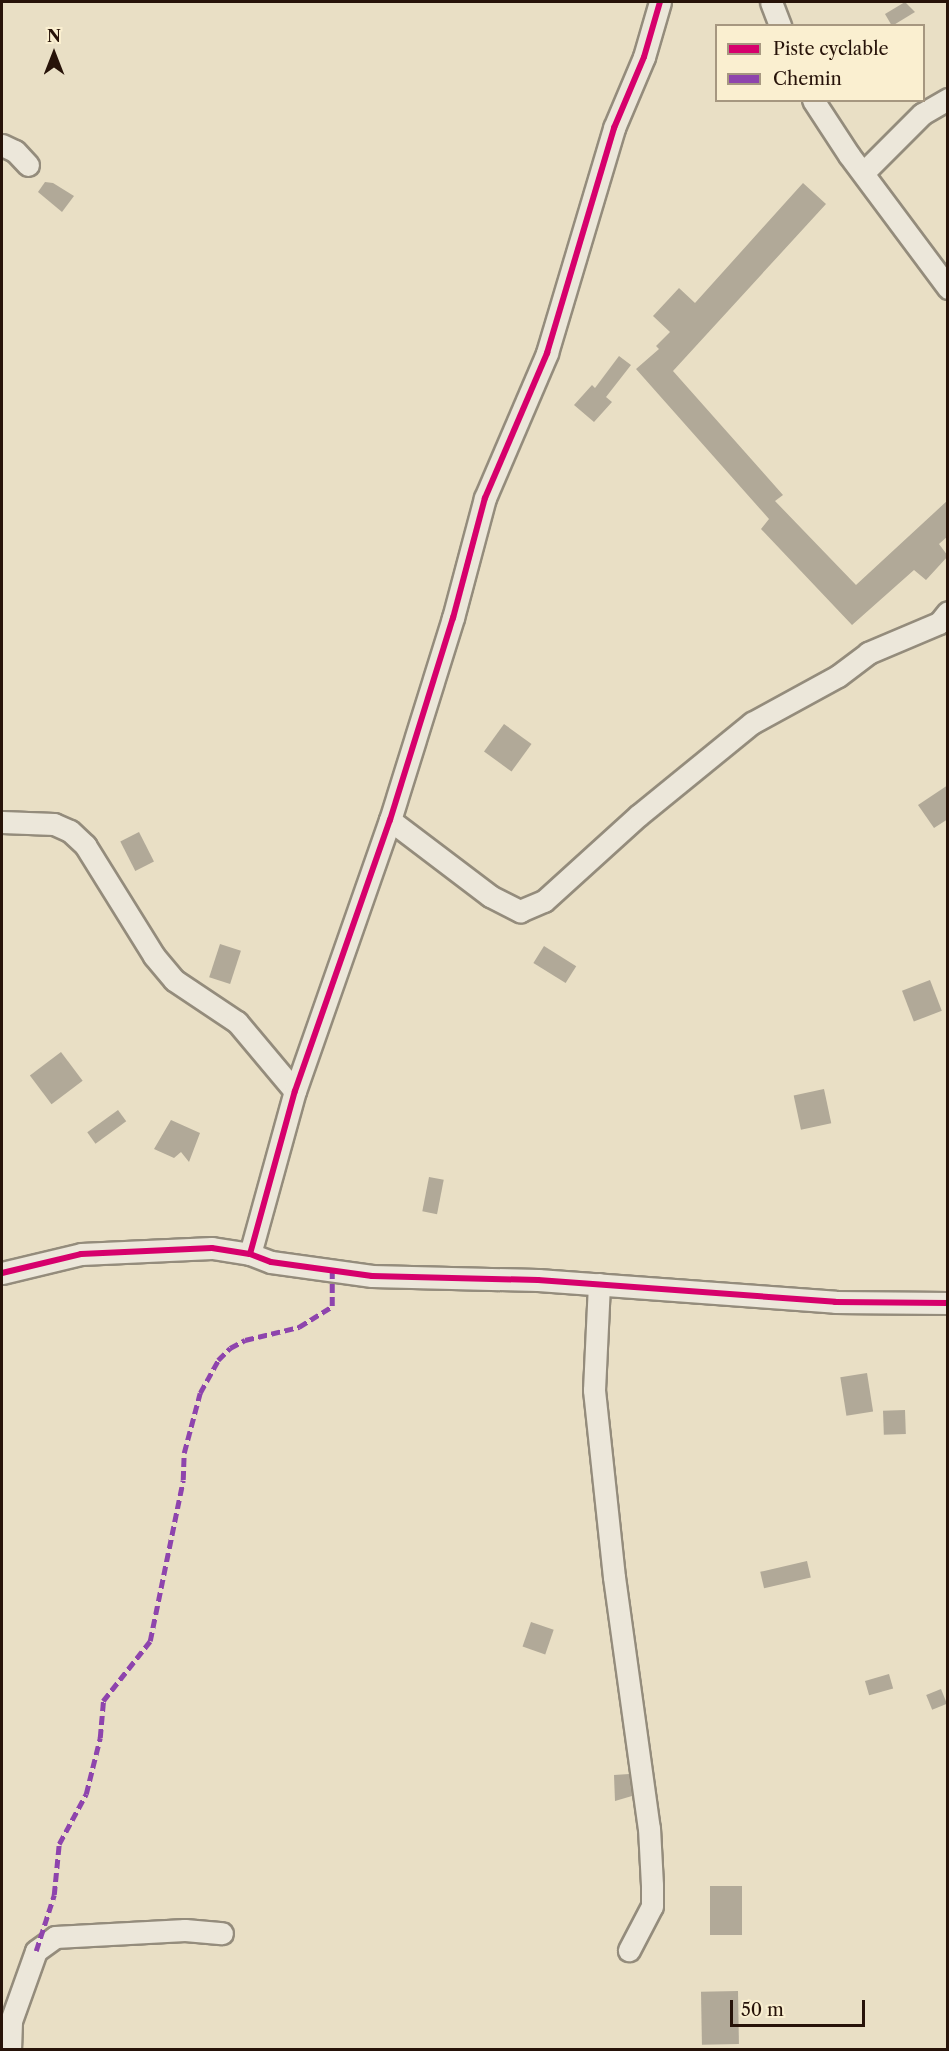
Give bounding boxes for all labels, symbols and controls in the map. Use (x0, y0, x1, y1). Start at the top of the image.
north arrow (24, 24, 84, 84)
legend (715, 24, 925, 102)
text: N (47, 26, 61, 46)
text: Piste cyclable (773, 38, 889, 60)
text: Chemin (773, 68, 842, 90)
scale bar (733, 1988, 868, 2026)
text: 50 m (741, 1999, 784, 2021)

